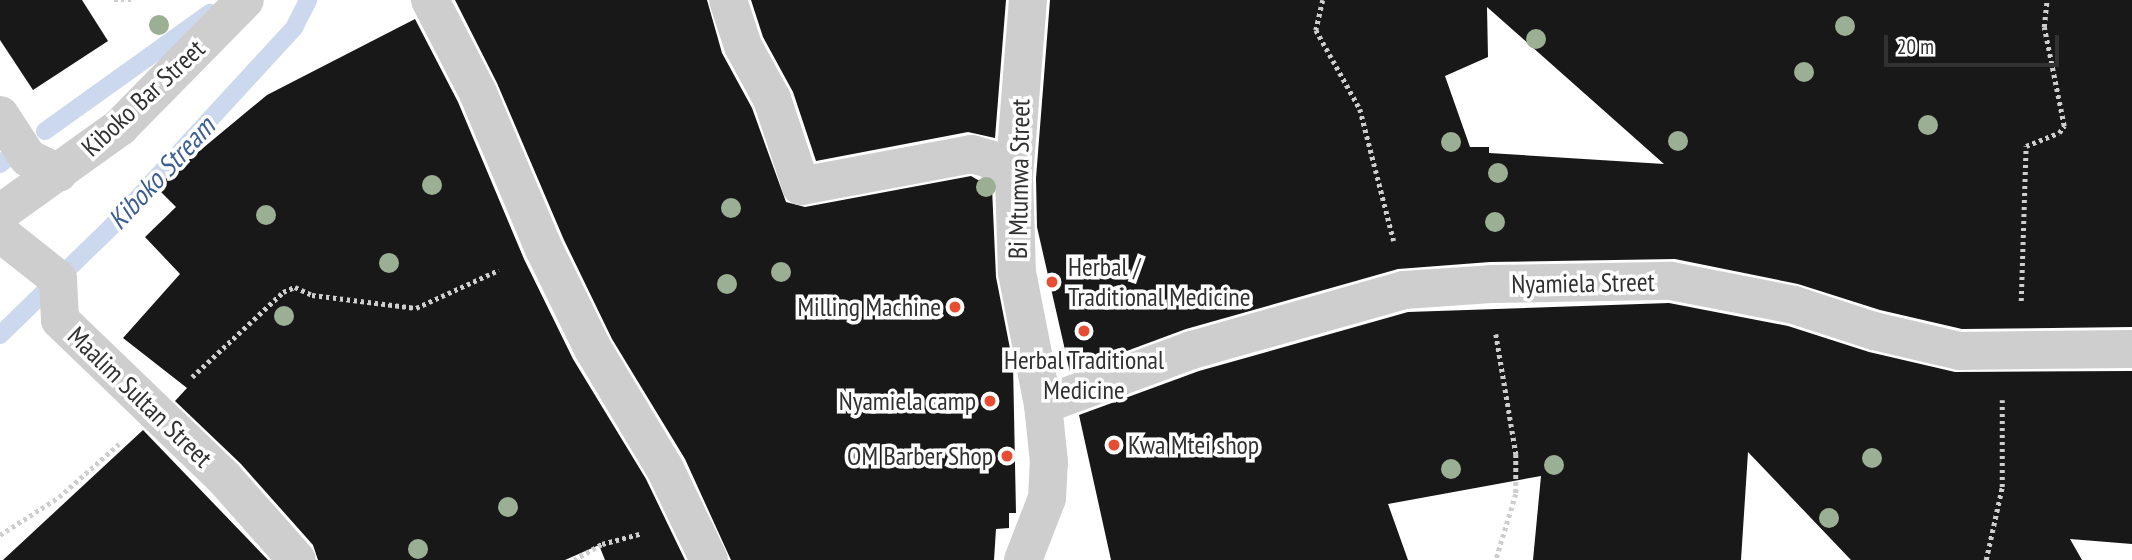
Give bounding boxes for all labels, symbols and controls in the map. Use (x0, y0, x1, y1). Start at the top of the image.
scale bar (1887, 21, 2062, 65)
street label: Kiboko Bar Street (75, 33, 211, 163)
text: 20 m (1897, 33, 1934, 60)
street label: Bi Mtumwa Street (1002, 99, 1036, 259)
water label: Kiboko Stream (101, 110, 221, 236)
place label: Herbal / Traditional Medicine (1068, 251, 1250, 312)
street label: Nyamiela Street (1511, 266, 1655, 300)
marker: Herbal / Traditional Medicine (1042, 272, 1062, 292)
place label: Milling Machine (797, 291, 941, 323)
marker: Milling Machine (947, 299, 963, 315)
street label: Maalim Sultan Street (61, 320, 219, 474)
marker: Herbal Traditional Medicine (1074, 321, 1094, 341)
place label: Herbal Traditional Medicine (1004, 344, 1164, 406)
place label: Nyamiela camp (839, 385, 976, 417)
marker: Nyamiela camp (982, 393, 998, 409)
place label: Kwa Mtei shop (1128, 429, 1259, 461)
marker: Kwa Mtei shop (1106, 437, 1122, 453)
place label: OM Barber Shop (847, 440, 993, 472)
marker: OM Barber Shop (999, 448, 1015, 464)

